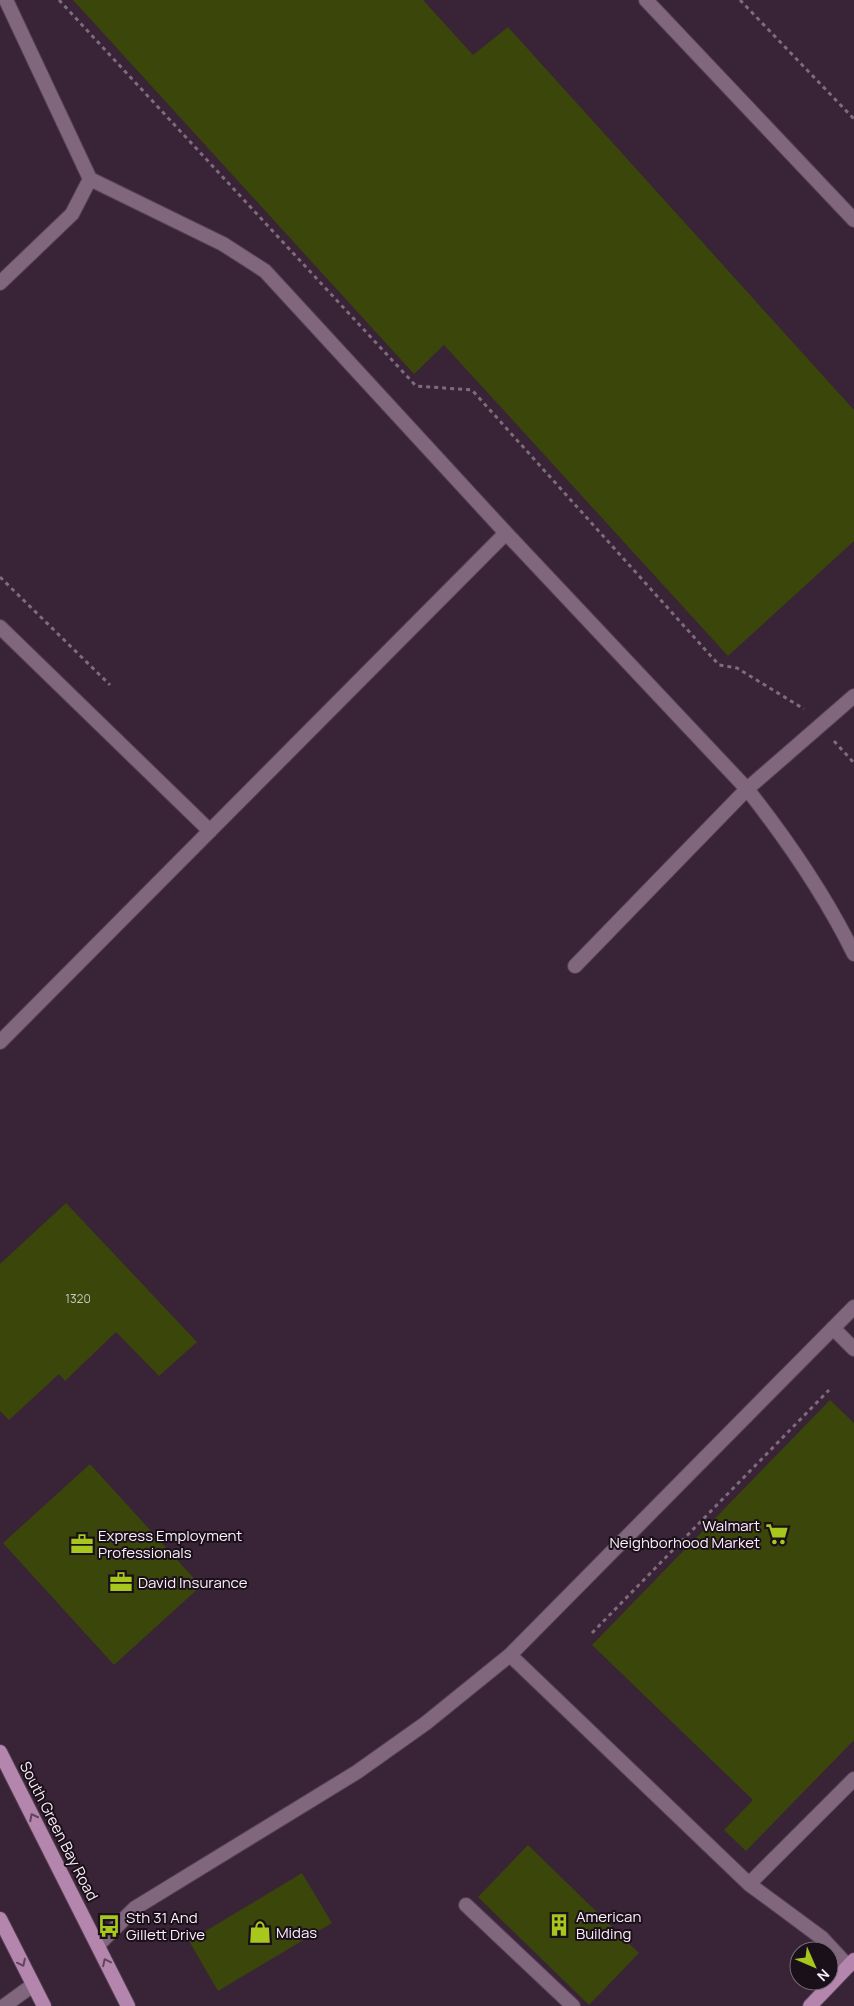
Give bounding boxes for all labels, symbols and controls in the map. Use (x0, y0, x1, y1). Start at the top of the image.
house number: 1320 (65, 1290, 91, 1307)
place label: Walmart Neighborhood Market (610, 1515, 760, 1553)
supermarket icon: Walmart Neighborhood Market (764, 1521, 790, 1547)
place label: Express Employment Professionals (98, 1525, 242, 1563)
office icon: Express Employment Professionals (69, 1531, 95, 1557)
office icon: David Insurance (108, 1569, 134, 1595)
place label: David Insurance (138, 1572, 248, 1593)
street label: South Green Bay Road (15, 1758, 103, 1904)
one-way arrow (29, 1813, 39, 1822)
place label: American Building (576, 1906, 641, 1944)
place label: Sth 31 And Gillett Drive (126, 1907, 205, 1945)
building icon: American Building (546, 1912, 572, 1938)
bus stop icon: Sth 31 And Gillett Drive (96, 1913, 122, 1939)
shop icon: Midas (247, 1919, 273, 1945)
place label: Midas (276, 1922, 317, 1943)
north arrow (789, 1941, 839, 1991)
one-way arrow (16, 1958, 26, 1967)
one-way arrow (102, 1959, 112, 1968)
text: N (813, 1965, 834, 1986)

